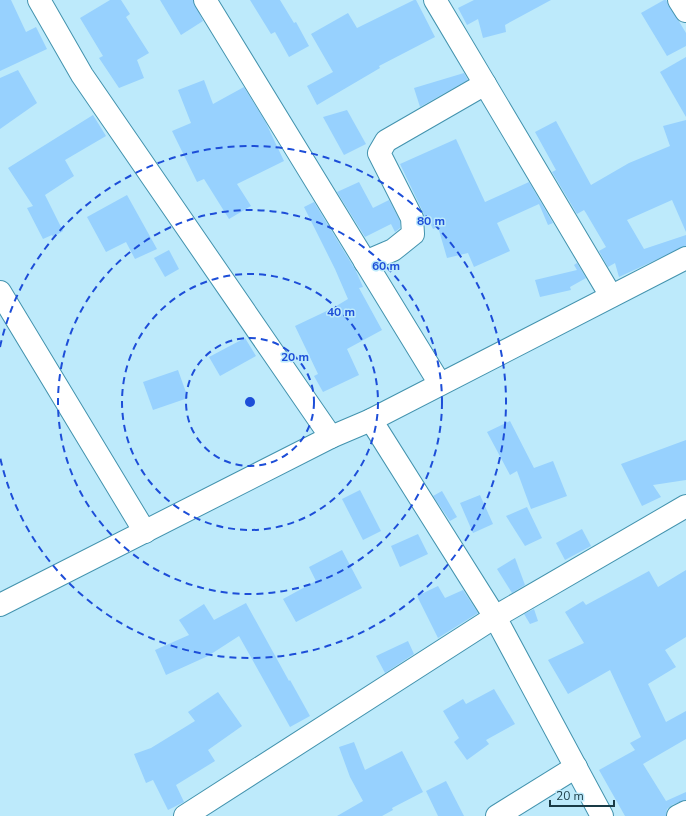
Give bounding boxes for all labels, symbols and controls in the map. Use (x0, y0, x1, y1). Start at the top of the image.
text: 80 m (417, 213, 445, 229)
text: 60 m (372, 258, 400, 274)
text: 40 m (327, 304, 355, 320)
text: 20 m (281, 349, 309, 365)
centre of rings (243, 395, 257, 409)
scale bar (550, 782, 614, 808)
text: 20 m (556, 788, 584, 804)

